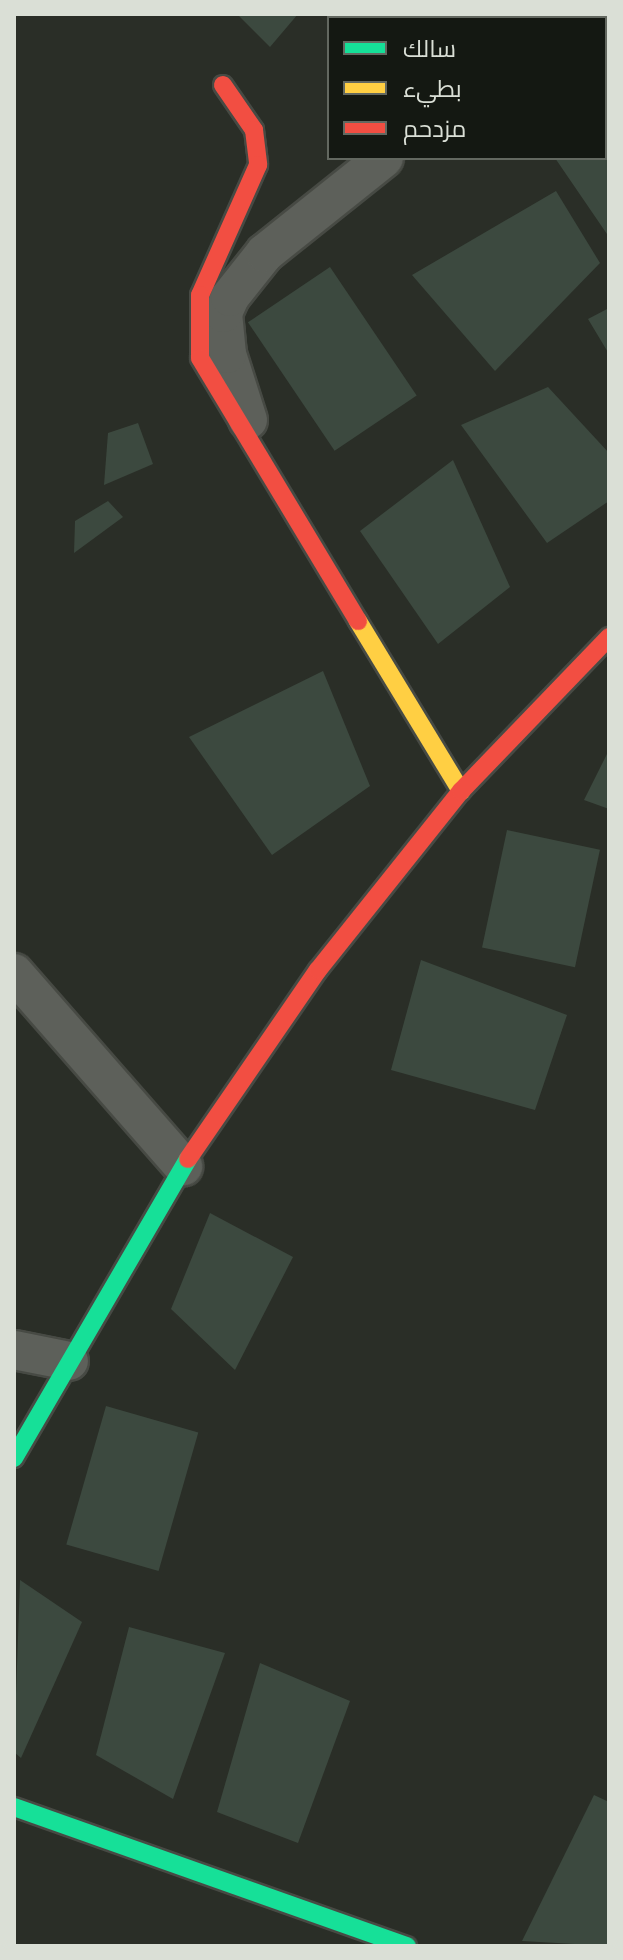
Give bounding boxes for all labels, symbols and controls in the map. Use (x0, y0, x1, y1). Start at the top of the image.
legend (327, 16, 607, 160)
text: سالك (403, 32, 456, 64)
text: بطيء (403, 72, 462, 104)
text: مزدحم (403, 112, 466, 144)

